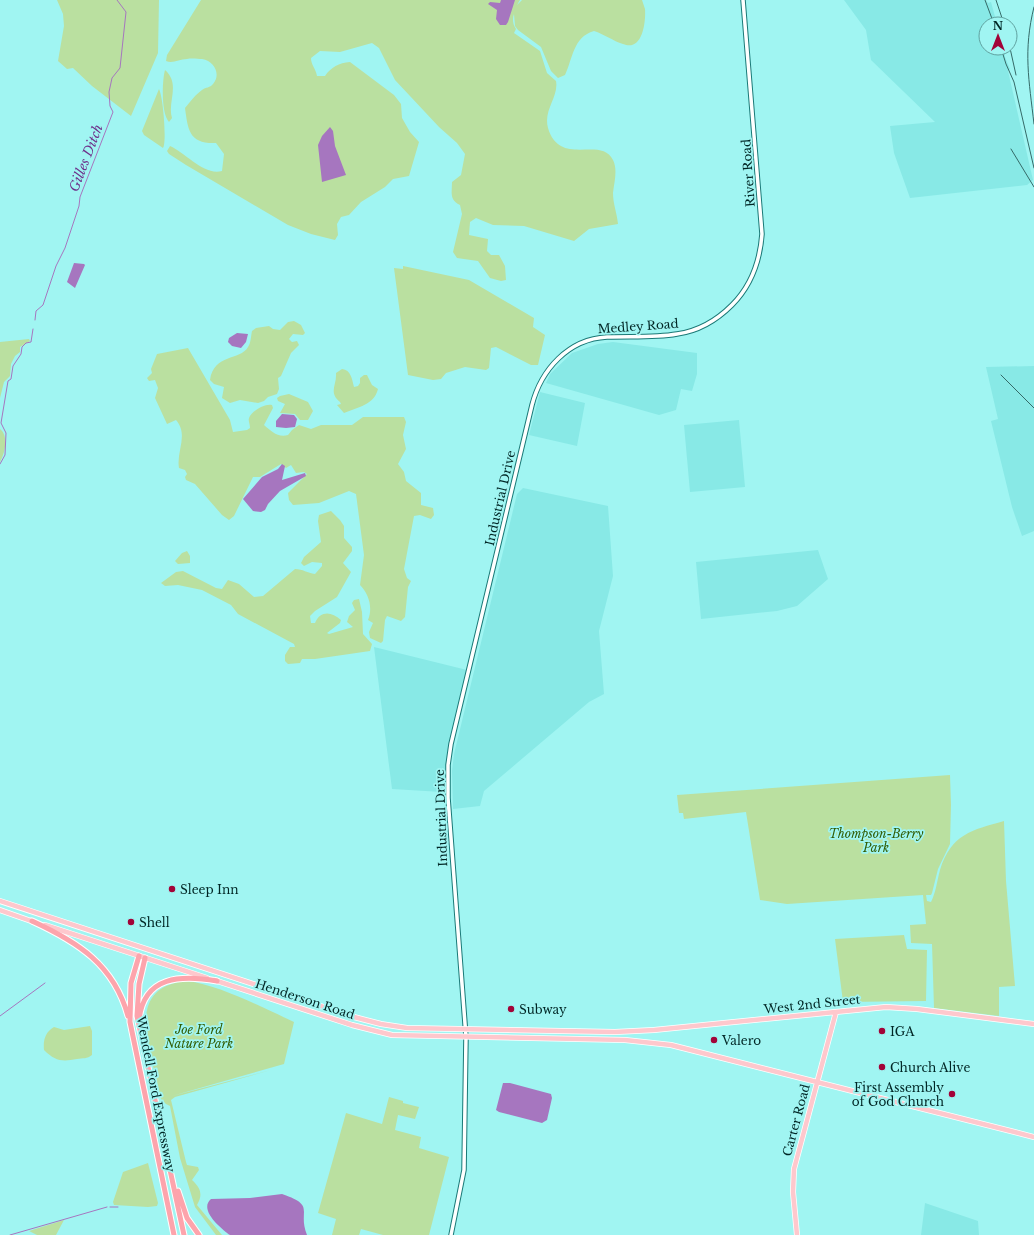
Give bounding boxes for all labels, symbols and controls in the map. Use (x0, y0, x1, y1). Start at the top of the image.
north arrow (978, 16, 1018, 56)
text: N (993, 19, 1004, 33)
water label: Gilles Ditch (65, 122, 107, 194)
street label: River Road (738, 138, 758, 208)
street label: Medley Road (597, 316, 679, 336)
street label: Industrial Drive (482, 449, 518, 547)
street label: Industrial Drive (432, 769, 450, 867)
park label: Thompson-Berry Park (829, 826, 924, 855)
place label: Sleep Inn (180, 882, 239, 897)
marker: Sleep Inn (167, 884, 177, 894)
place label: Shell (139, 915, 170, 930)
marker: Shell (126, 917, 136, 927)
street label: Henderson Road (253, 976, 357, 1022)
street label: West 2nd Street (762, 991, 861, 1017)
place label: Subway (519, 1002, 567, 1017)
marker: Subway (506, 1004, 516, 1014)
street label: Wendell Ford Expressway (133, 1014, 179, 1174)
park label: Joe Ford Nature Park (164, 1022, 233, 1051)
place label: IGA (890, 1024, 915, 1039)
marker: IGA (877, 1026, 887, 1036)
place label: Valero (721, 1033, 761, 1048)
marker: Valero (709, 1035, 719, 1045)
place label: Church Alive (890, 1060, 970, 1075)
marker: Church Alive (877, 1062, 887, 1072)
place label: First Assembly of God Church (852, 1080, 944, 1109)
street label: Carter Road (779, 1082, 813, 1158)
marker: First Assembly of God Church (947, 1089, 957, 1099)

